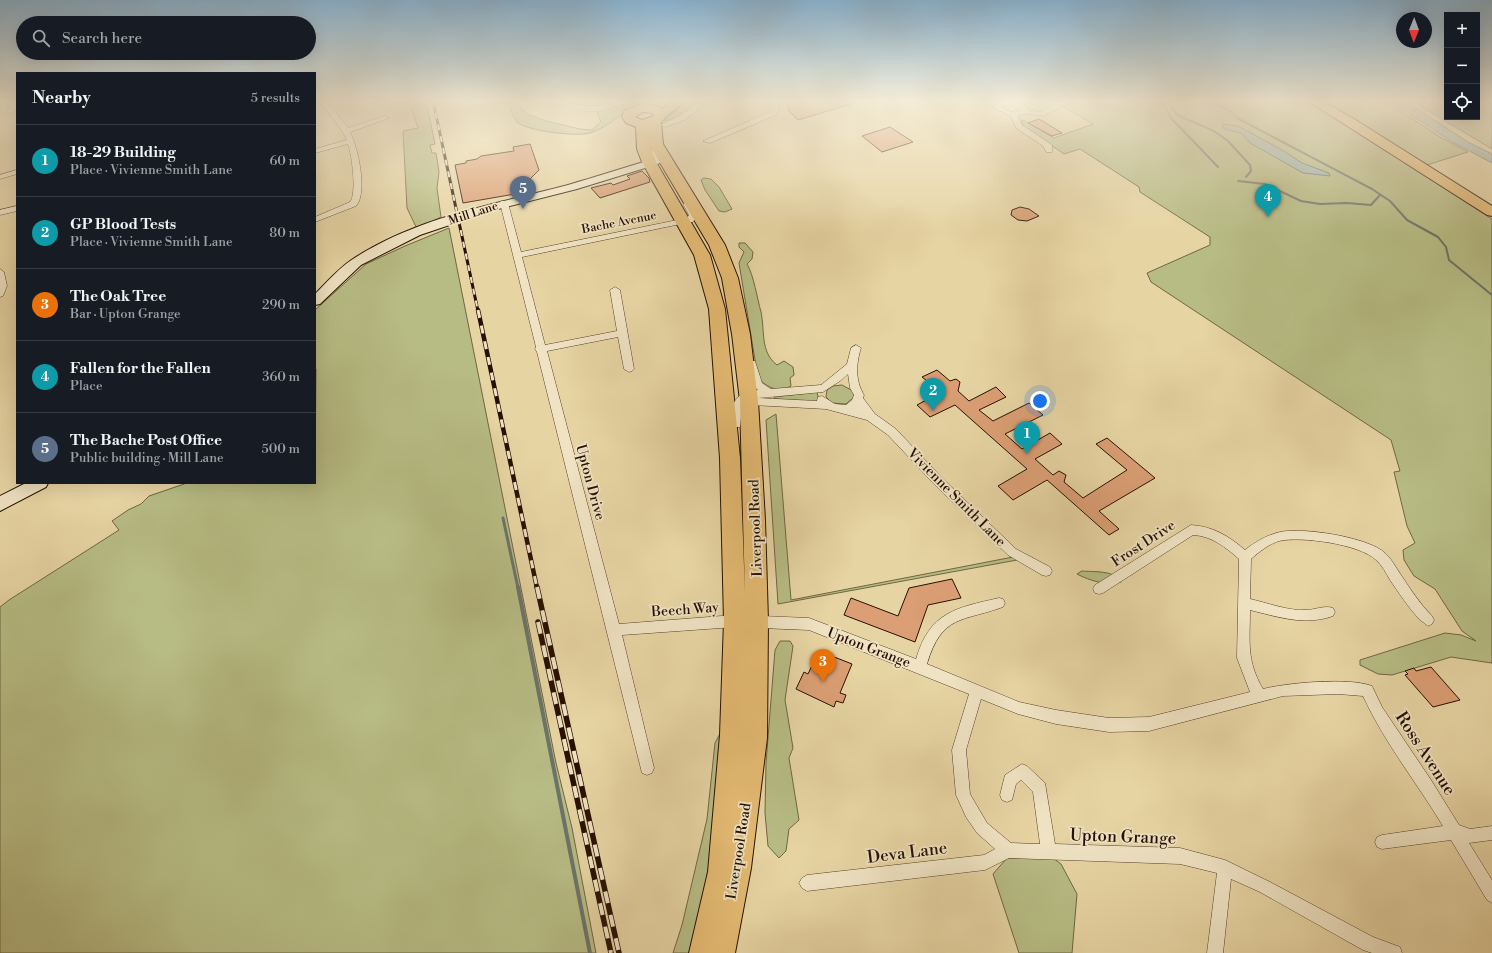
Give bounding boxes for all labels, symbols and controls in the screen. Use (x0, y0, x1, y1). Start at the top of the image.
north arrow (1396, 12, 1432, 48)
map controls (1444, 12, 1480, 120)
button: + (1444, 12, 1480, 48)
search box (16, 16, 316, 60)
icon: search (30, 27, 52, 49)
text: Search here (62, 29, 142, 48)
button: − (1444, 48, 1480, 84)
button: locate (1444, 84, 1480, 120)
text: Nearby (32, 87, 91, 109)
text: 5 results (251, 90, 300, 106)
text: 18-29 Building (70, 143, 176, 162)
text: 1 (42, 153, 48, 169)
text: 60 m (269, 153, 300, 169)
text: Place · Vivienne Smith Lane (70, 162, 233, 178)
pin: 5 (510, 176, 536, 209)
pin: 4 (1255, 184, 1281, 217)
street label: Mill Lane (446, 198, 500, 229)
street label: Bache Avenue (580, 208, 658, 237)
text: GP Blood Tests (70, 215, 176, 234)
text: 2 (41, 225, 49, 241)
text: 80 m (269, 225, 300, 241)
text: Place · Vivienne Smith Lane (70, 234, 233, 250)
text: The Oak Tree (70, 287, 166, 306)
text: 3 (41, 297, 49, 313)
text: 290 m (262, 297, 300, 313)
text: Bar · Upton Grange (70, 306, 181, 322)
text: Fallen for the Fallen (70, 359, 211, 378)
text: 4 (41, 369, 49, 385)
text: 360 m (262, 369, 300, 385)
text: Place (70, 378, 102, 394)
pin: 2 (920, 378, 946, 411)
your location (1030, 391, 1050, 411)
pin: 1 (1014, 421, 1040, 454)
text: The Bache Post Office (70, 431, 222, 450)
text: 5 (41, 441, 49, 457)
text: 500 m (262, 441, 300, 457)
street label: Upton Drive (571, 442, 609, 522)
street label: Vivienne Smith Lane (903, 444, 1009, 551)
text: Public building · Mill Lane (70, 450, 223, 466)
street label: Liverpool Road (745, 479, 767, 577)
street label: Frost Drive (1108, 517, 1179, 571)
street label: Beech Way (650, 599, 720, 621)
street label: Upton Grange (824, 624, 913, 672)
pin: 3 (810, 649, 836, 682)
street label: Ross Avenue (1390, 707, 1460, 800)
street label: Liverpool Road (722, 802, 756, 901)
street label: Upton Grange (1069, 824, 1177, 850)
street label: Deva Lane (866, 837, 949, 869)

